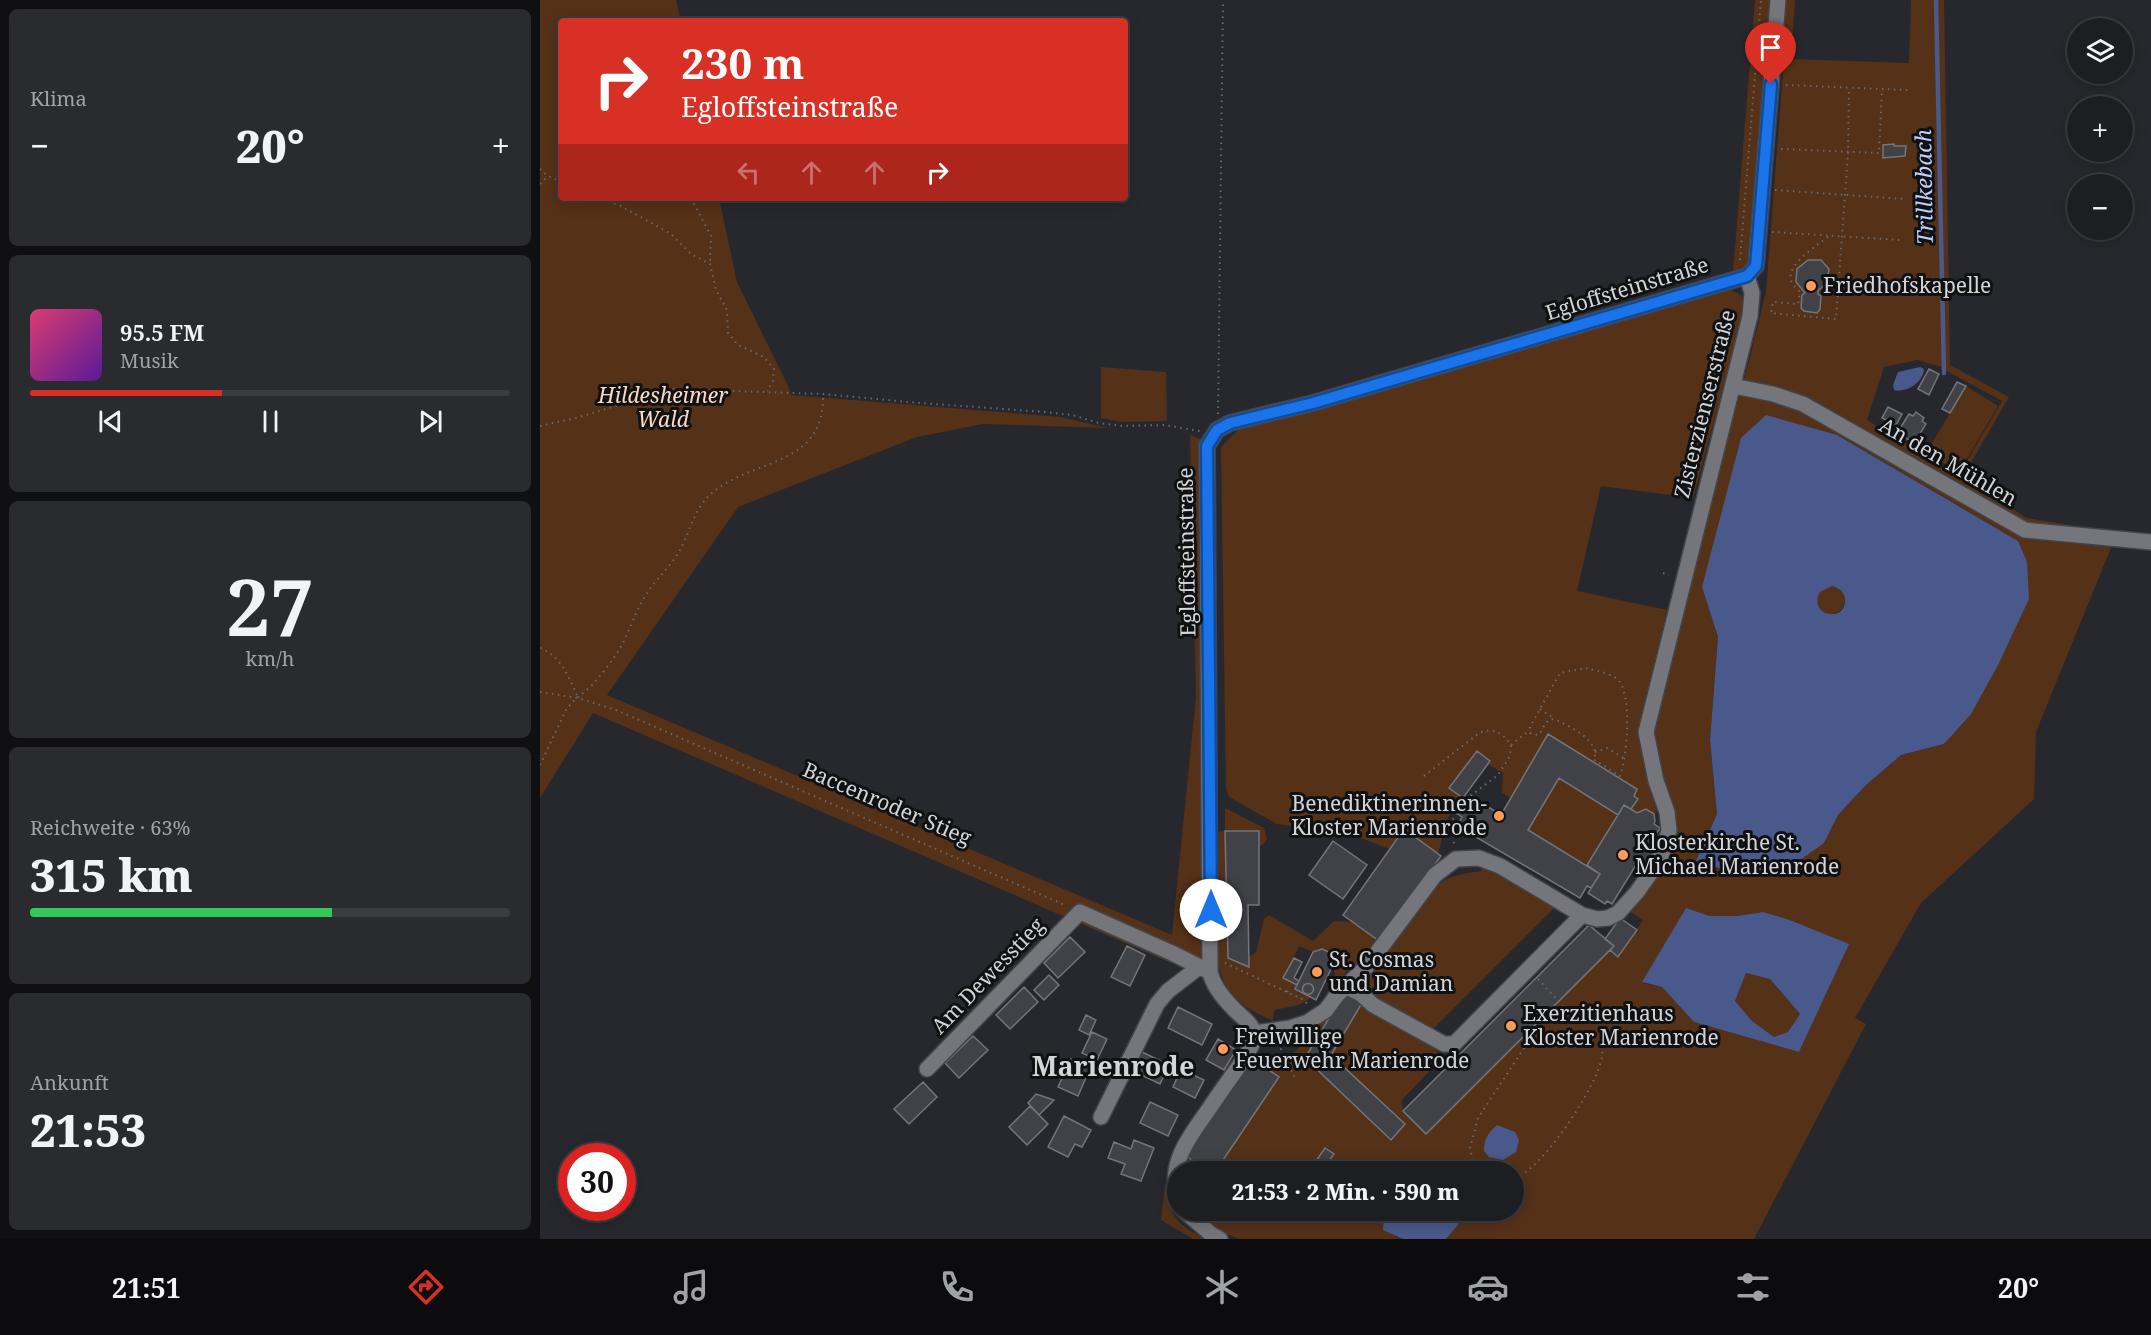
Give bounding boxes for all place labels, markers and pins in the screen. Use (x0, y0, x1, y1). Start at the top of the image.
pin (1745, 22, 1796, 84)
place label: Friedhofskapelle (1823, 271, 1991, 299)
marker: Friedhofskapelle (1804, 279, 1818, 293)
place label: Benediktinerinnen- Kloster Marienrode (1291, 789, 1487, 841)
marker: Benediktinerinnen- Kloster Marienrode (1492, 809, 1506, 823)
place label: Klosterkirche St. Michael Marienrode (1635, 828, 1839, 880)
marker: Klosterkirche St. Michael Marienrode (1616, 848, 1630, 862)
place label: St. Cosmas und Damian (1329, 945, 1453, 997)
marker: St. Cosmas und Damian (1310, 965, 1324, 979)
place label: Exerzitienhaus Kloster Marienrode (1523, 999, 1719, 1051)
marker: Exerzitienhaus Kloster Marienrode (1504, 1019, 1518, 1033)
place label: Freiwillige Feuerwehr Marienrode (1235, 1022, 1469, 1074)
marker: Freiwillige Feuerwehr Marienrode (1216, 1042, 1230, 1056)

